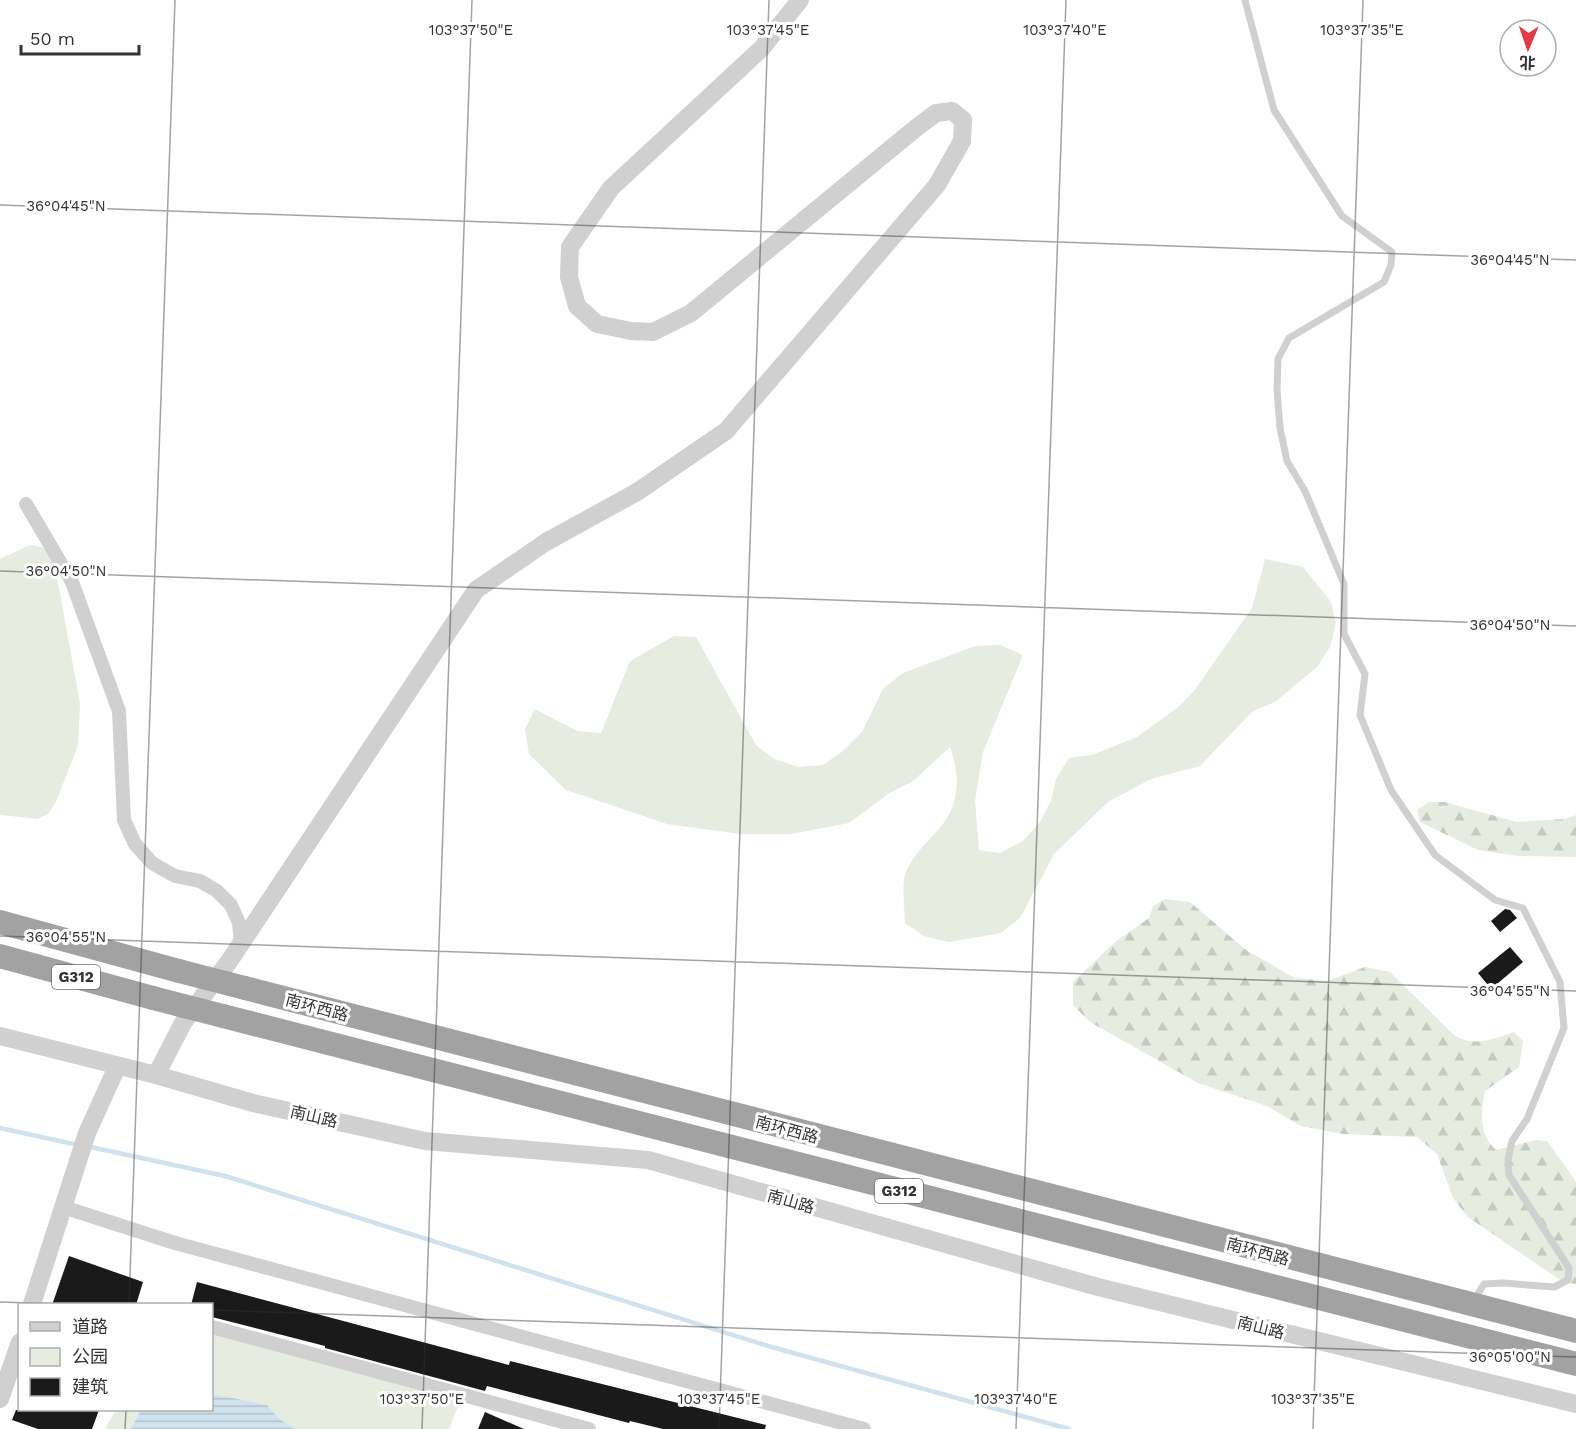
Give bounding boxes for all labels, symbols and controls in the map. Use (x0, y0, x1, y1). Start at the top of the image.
scale bar (21, 18, 140, 56)
north arrow (1498, 18, 1558, 78)
text: 103°37'50"E (429, 21, 513, 39)
text: 103°37'45"E (727, 21, 809, 39)
text: 103°37'40"E (1023, 21, 1107, 39)
text: 103°37'35"E (1320, 21, 1404, 39)
text: 50 m (30, 28, 75, 49)
text: 北 (1519, 53, 1536, 72)
text: 36°04'45"N (26, 197, 106, 215)
text: 36°04'45"N (1470, 251, 1550, 269)
text: 36°04'50"N (25, 562, 107, 580)
text: 36°04'50"N (1469, 616, 1551, 634)
text: 36°04'55"N (26, 928, 106, 946)
road number: G312 (52, 965, 100, 989)
text: 36°04'55"N (1470, 982, 1550, 1000)
street label: 南环西路 (283, 990, 350, 1025)
street label: 南山路 (288, 1102, 339, 1131)
street label: 南环西路 (753, 1112, 820, 1147)
road number: G312 (875, 1179, 923, 1203)
street label: 南山路 (765, 1186, 817, 1217)
street label: 南环西路 (1224, 1234, 1291, 1269)
legend (18, 1303, 213, 1411)
street label: 南山路 (1235, 1312, 1286, 1343)
text: 道路 (72, 1316, 108, 1337)
text: 公园 (72, 1346, 108, 1367)
text: 36°05'00"N (1469, 1348, 1551, 1366)
text: 建筑 (72, 1376, 108, 1397)
text: 103°37'50"E (380, 1390, 464, 1408)
text: 103°37'45"E (678, 1390, 760, 1408)
text: 103°37'40"E (974, 1390, 1058, 1408)
text: 103°37'35"E (1271, 1390, 1355, 1408)

